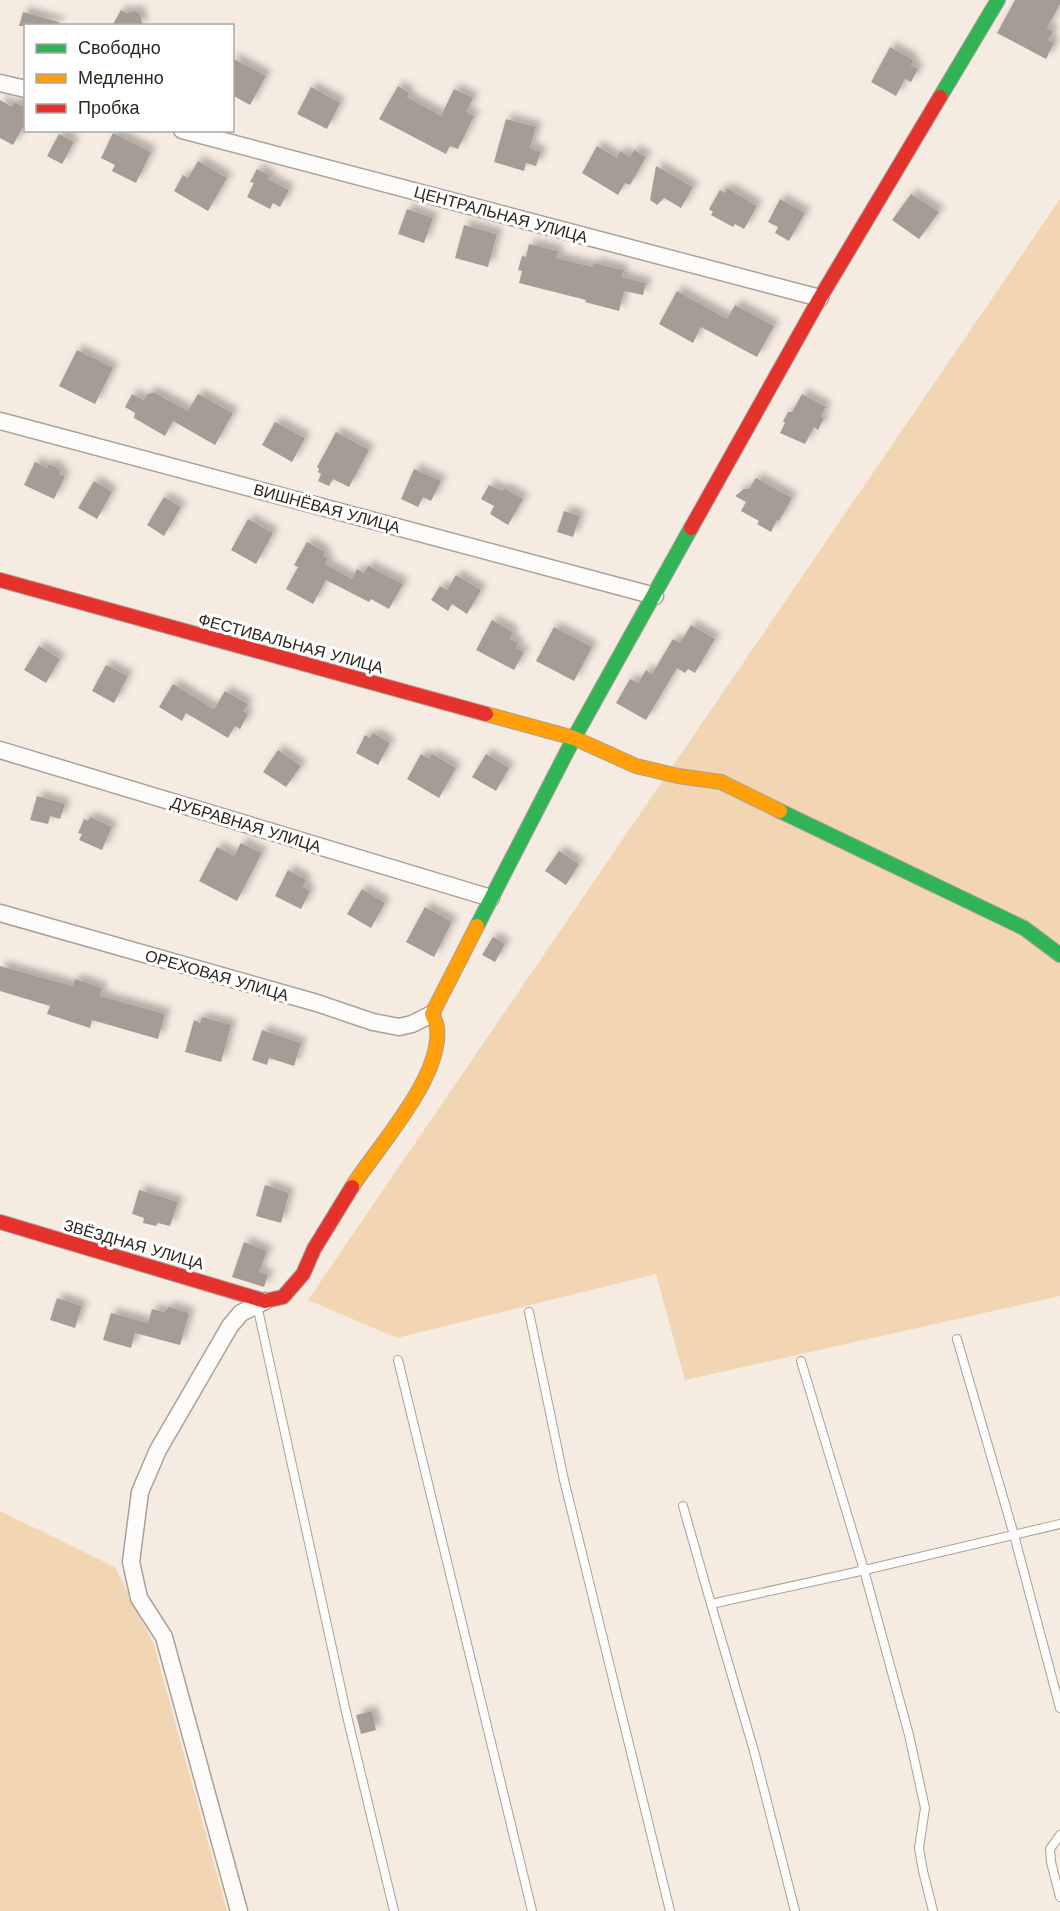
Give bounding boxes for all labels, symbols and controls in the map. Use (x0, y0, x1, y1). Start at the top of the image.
legend (24, 24, 234, 132)
text: Свободно (78, 37, 161, 58)
text: Медленно (78, 67, 164, 88)
text: Пробка (78, 97, 141, 118)
street label: ЦЕНТРАЛЬНАЯ УЛИЦА (412, 182, 590, 247)
street label: ВИШНЁВАЯ УЛИЦА (251, 480, 403, 537)
street label: ФЕСТИВАЛЬНАЯ УЛИЦА (196, 610, 386, 677)
street label: ДУБРАВНАЯ УЛИЦА (168, 793, 324, 856)
street label: ОРЕХОВАЯ УЛИЦА (143, 946, 291, 1005)
street label: ЗВЁЗДНАЯ УЛИЦА (62, 1215, 206, 1274)

